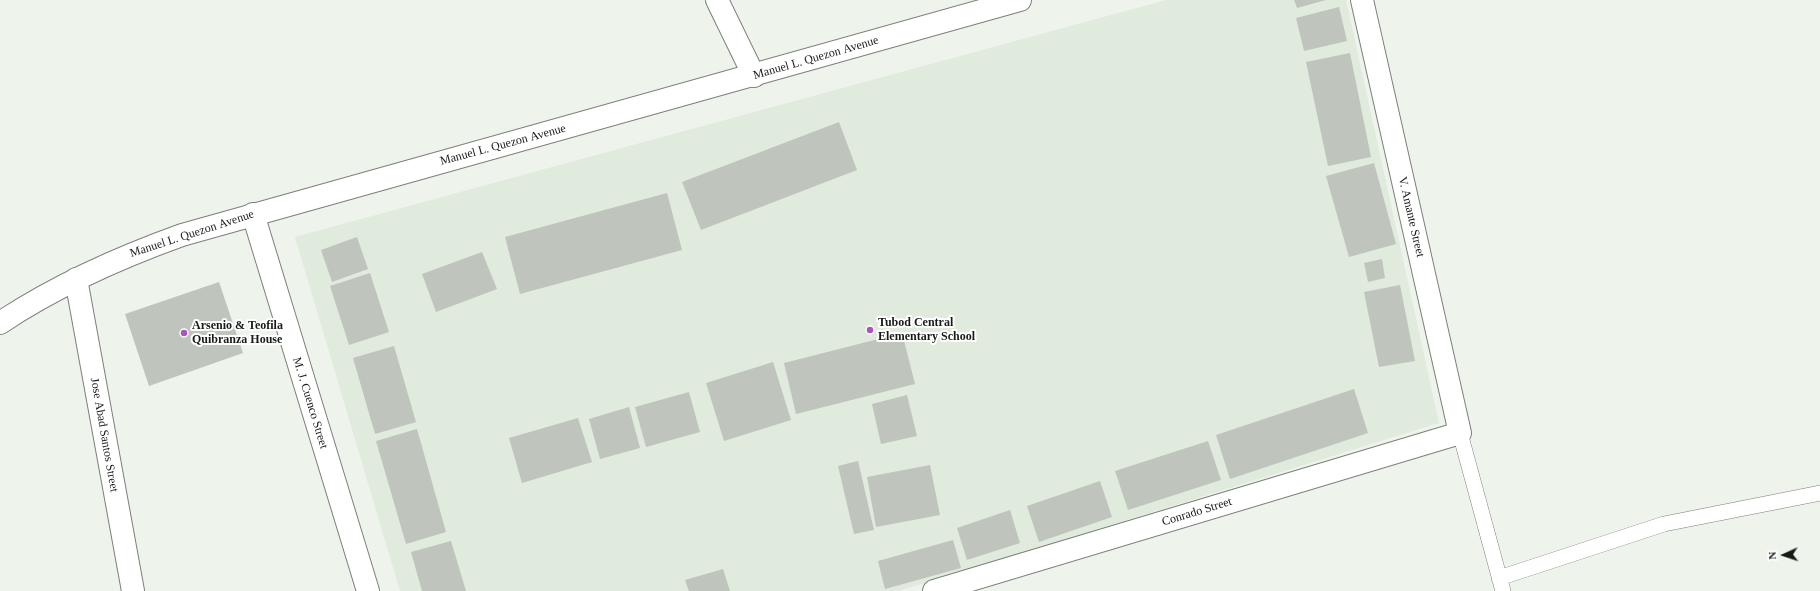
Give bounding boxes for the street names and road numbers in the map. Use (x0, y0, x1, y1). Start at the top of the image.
street label: Manuel L. Quezon Avenue (752, 33, 880, 83)
street label: Manuel L. Quezon Avenue (438, 121, 568, 169)
street label: V. Amante Street (1395, 175, 1427, 259)
street label: Manuel L. Quezon Avenue (128, 207, 256, 261)
street label: M. J. Cuenco Street (289, 355, 331, 451)
street label: Jose Abad Santos Street (87, 377, 121, 493)
street label: Conrado Street (1160, 495, 1234, 529)

